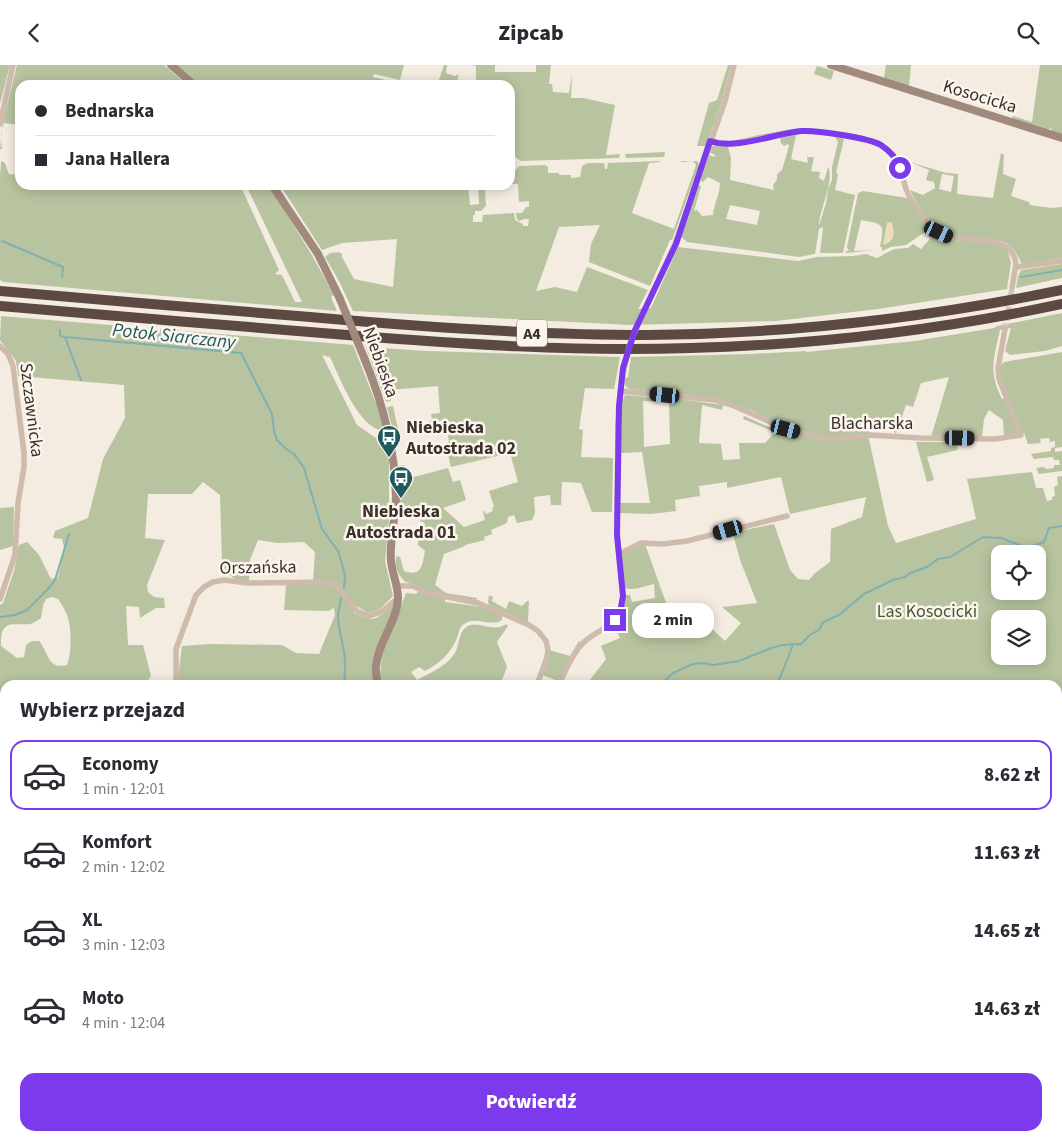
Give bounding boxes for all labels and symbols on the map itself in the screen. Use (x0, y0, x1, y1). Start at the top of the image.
street label: Kosocicka (940, 73, 1020, 120)
route start (889, 157, 911, 179)
car (922, 219, 955, 245)
water label: Potok Siarczany (111, 317, 238, 357)
road number: A4 (517, 319, 547, 347)
street label: Niebieska (356, 323, 405, 401)
street label: Szczawnicka (13, 361, 50, 459)
car (649, 386, 680, 404)
street label: Blacharska (831, 411, 913, 436)
place label: Niebieska Autostrada 02 (405, 415, 516, 461)
car (769, 418, 802, 440)
bus stop icon: Niebieska Autostrada 02 (376, 424, 402, 458)
car (944, 430, 975, 446)
bus stop icon: Niebieska Autostrada 01 (388, 465, 414, 499)
place label: Niebieska Autostrada 01 (345, 499, 456, 545)
car (711, 519, 744, 541)
street label: Orszańska (219, 554, 297, 581)
park label: Las Kosocicki (877, 599, 977, 624)
callout: 2 min (632, 603, 715, 637)
route end (604, 609, 626, 631)

